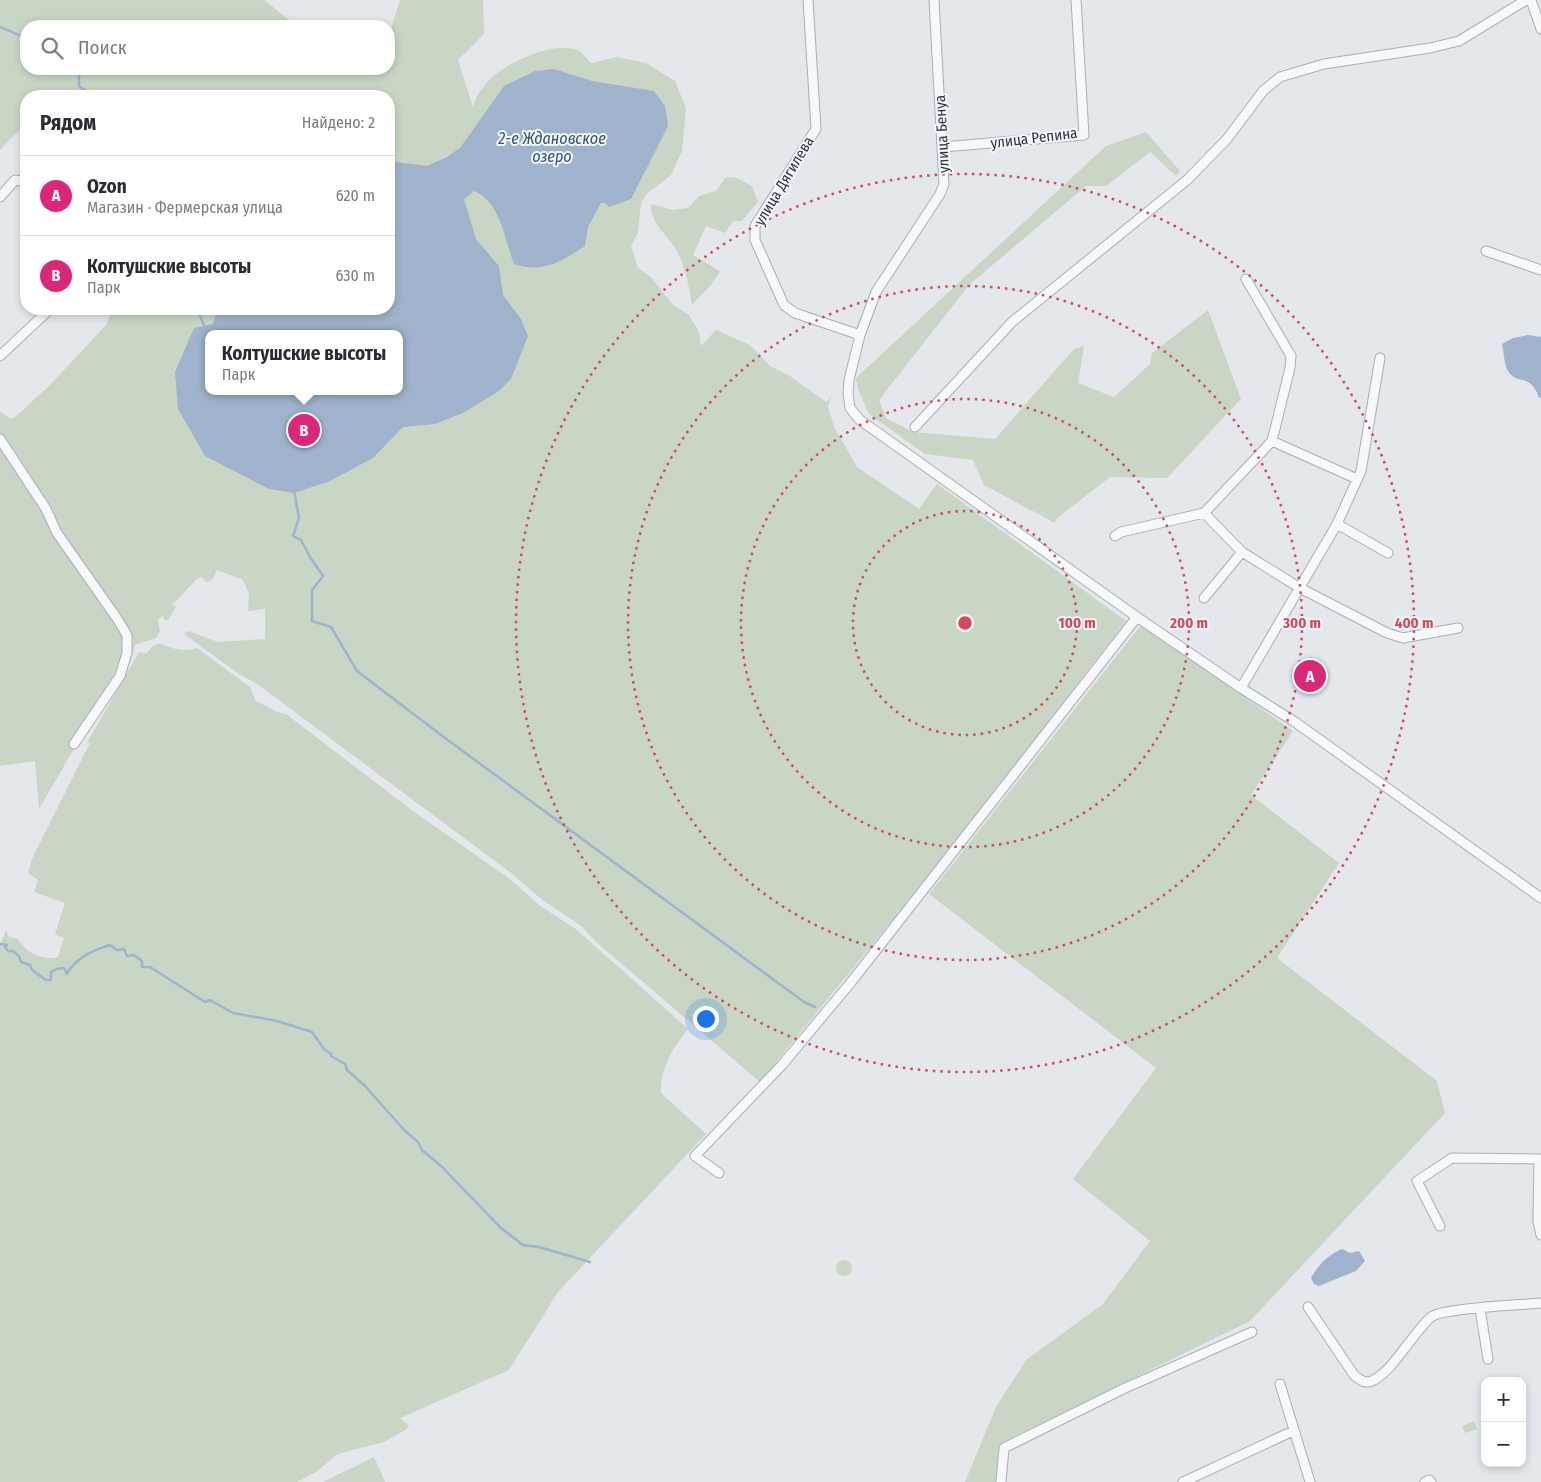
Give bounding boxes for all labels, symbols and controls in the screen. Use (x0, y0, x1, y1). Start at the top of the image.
search box (20, 20, 395, 75)
icon: search (38, 34, 66, 62)
text: Поиск (78, 36, 127, 59)
street label: улица Бенуа (931, 94, 953, 174)
text: Рядом (40, 110, 96, 136)
text: Найдено: 2 (302, 113, 375, 132)
street label: улица Репина (990, 124, 1078, 152)
water label: 2-е Ждановское озеро (497, 129, 606, 166)
street label: улица Дягилева (750, 133, 818, 229)
text: Ozon (87, 175, 127, 198)
text: A (52, 186, 60, 205)
text: 620 m (336, 186, 375, 205)
text: Магазин · Фермерская улица (87, 198, 283, 217)
text: Колтушские высоты (87, 255, 251, 278)
text: B (52, 266, 60, 285)
text: 630 m (336, 266, 375, 285)
text: Парк (87, 278, 121, 297)
popup (205, 330, 403, 395)
text: Колтушские высоты (222, 342, 386, 365)
text: Парк (222, 365, 255, 384)
pin: B (288, 411, 320, 449)
centre of rings (956, 614, 974, 632)
text: 100 m (1058, 614, 1096, 632)
text: 200 m (1169, 614, 1208, 632)
text: 300 m (1282, 614, 1321, 632)
text: 400 m (1395, 614, 1433, 632)
pin: A (1294, 657, 1326, 695)
your location (693, 1006, 719, 1032)
map controls (1481, 1377, 1526, 1467)
button: + (1481, 1377, 1526, 1422)
button: − (1481, 1422, 1526, 1467)

